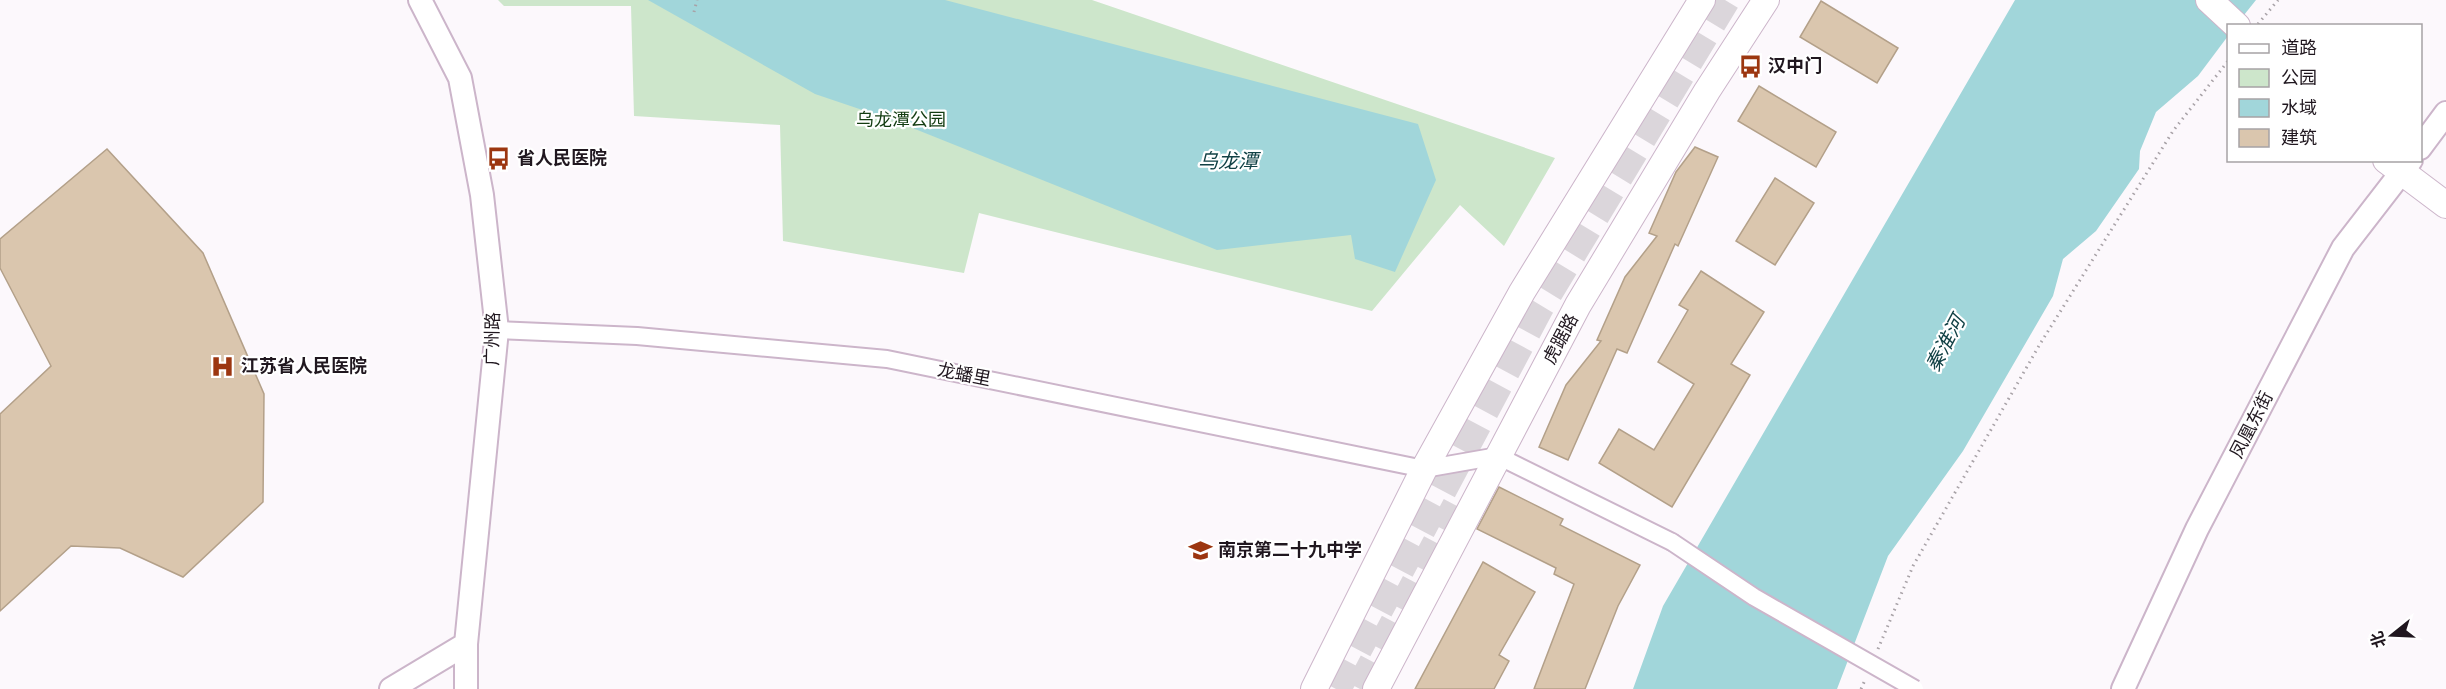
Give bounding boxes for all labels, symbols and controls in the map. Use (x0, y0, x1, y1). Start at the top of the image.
legend (2227, 24, 2422, 162)
text: 道路 (2281, 38, 2317, 59)
bus stop icon: 汉中门 (1737, 53, 1763, 79)
place label: 汉中门 (1768, 56, 1822, 77)
text: 公园 (2281, 68, 2317, 89)
text: 水域 (2281, 98, 2317, 119)
park label: 乌龙潭公园 (856, 110, 946, 131)
text: 建筑 (2281, 128, 2317, 149)
bus stop icon: 省人民医院 (486, 145, 512, 171)
place label: 省人民医院 (517, 148, 607, 169)
water label: 乌龙潭 (1198, 150, 1262, 174)
water label: 秦淮河 (1921, 308, 1973, 376)
street label: 虎踞路 (1539, 310, 1583, 368)
street label: 广州路 (482, 312, 504, 366)
hospital icon: 江苏省人民医院 (210, 353, 236, 379)
place label: 江苏省人民医院 (241, 356, 367, 377)
street label: 龙蟠里 (935, 360, 993, 390)
street label: 凤凰东街 (2226, 388, 2278, 462)
school or university icon: 南京第二十九中学 (1187, 537, 1213, 563)
place label: 南京第二十九中学 (1218, 540, 1362, 561)
north arrow (2362, 605, 2422, 665)
text: 北 (2368, 629, 2391, 650)

